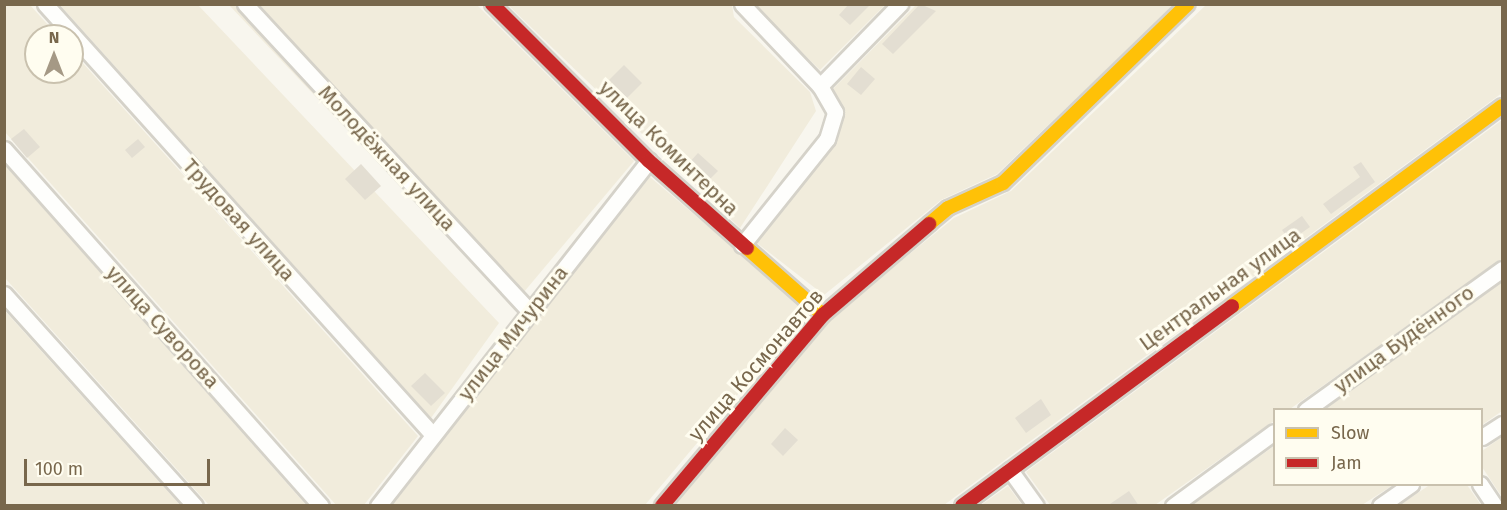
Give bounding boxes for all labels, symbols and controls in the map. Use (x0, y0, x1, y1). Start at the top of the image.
north arrow (24, 24, 84, 84)
text: N (49, 28, 59, 47)
street label: улица Коминтерна (594, 75, 744, 221)
street label: Молодёжная улица (313, 80, 461, 236)
street label: Трудовая улица (177, 154, 301, 286)
street label: Центральная улица (1134, 222, 1306, 356)
street label: улица Суворова (101, 260, 225, 394)
street label: улица Мичурина (453, 261, 573, 405)
street label: улица Будённого (1329, 280, 1479, 398)
street label: улица Космонавтов (683, 284, 829, 446)
legend (1273, 408, 1483, 486)
text: Slow (1331, 422, 1369, 444)
scale bar (27, 447, 213, 485)
text: Jam (1331, 452, 1362, 474)
text: 100 m (35, 458, 83, 480)

